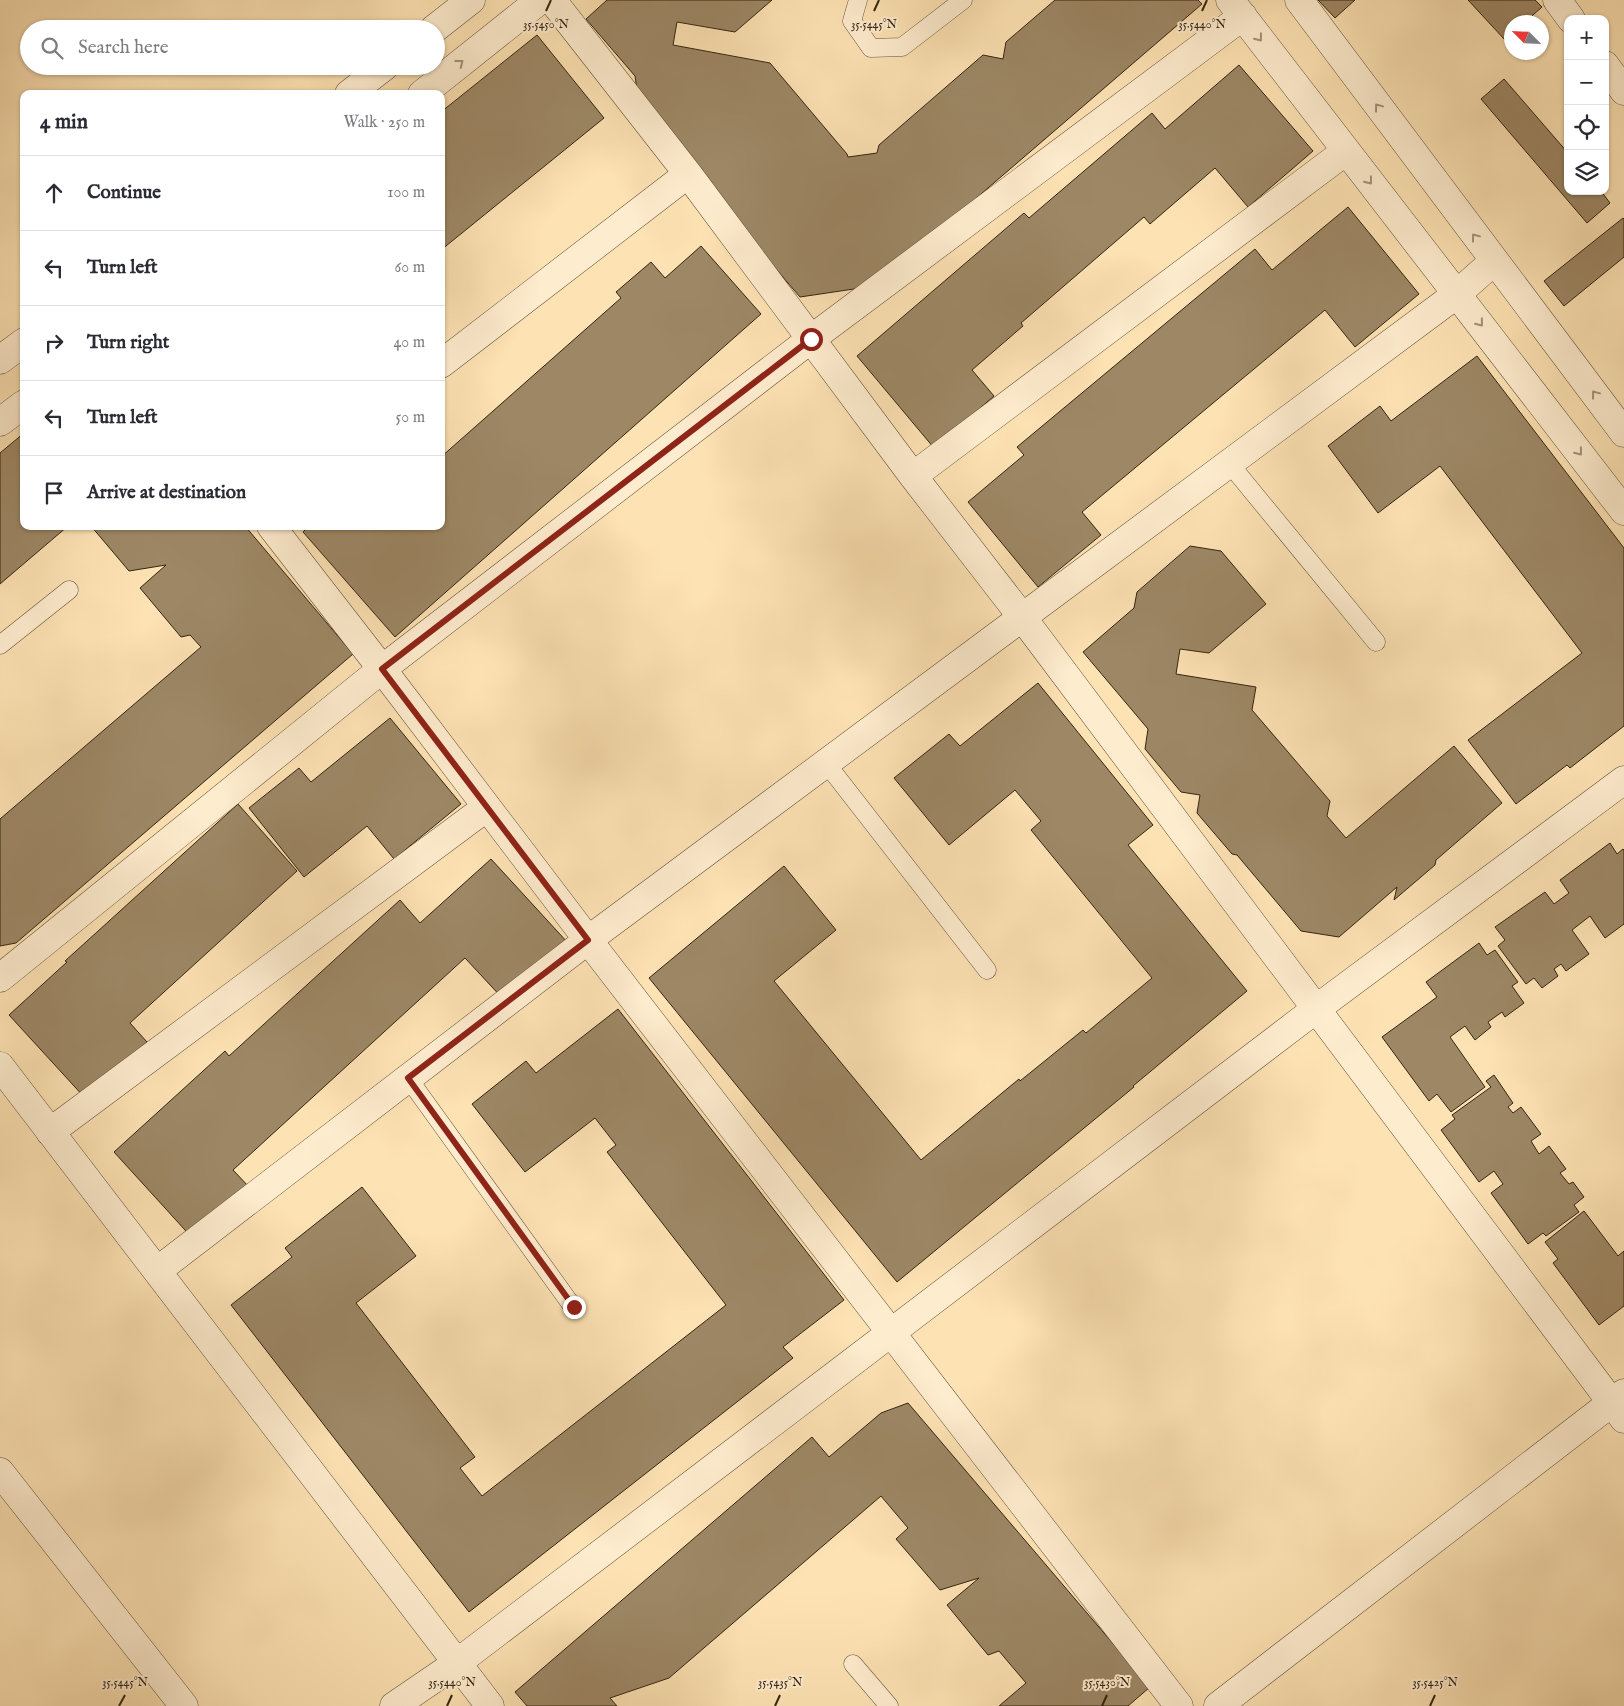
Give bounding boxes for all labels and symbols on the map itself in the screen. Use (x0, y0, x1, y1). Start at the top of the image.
north arrow (1504, 15, 1549, 60)
text: 35.5450°N (523, 17, 570, 32)
text: 35.5445°N (851, 17, 898, 32)
text: 35.5440°N (1178, 17, 1226, 32)
one-way arrow (1254, 33, 1263, 42)
one-way arrow (455, 60, 464, 69)
one-way arrow (1375, 103, 1384, 113)
one-way arrow (1364, 175, 1372, 184)
one-way arrow (1473, 234, 1481, 243)
one-way arrow (1474, 317, 1482, 326)
route start (800, 328, 823, 351)
one-way arrow (1592, 391, 1600, 400)
one-way arrow (1573, 446, 1581, 455)
route end (563, 1296, 586, 1319)
text: 35.5445°N (102, 1675, 149, 1690)
text: 35.5440°N (428, 1675, 476, 1690)
text: 35.5435°N (758, 1675, 803, 1690)
text: 35.5430°N (1084, 1675, 1131, 1690)
text: 35.5425°N (1412, 1675, 1458, 1690)

